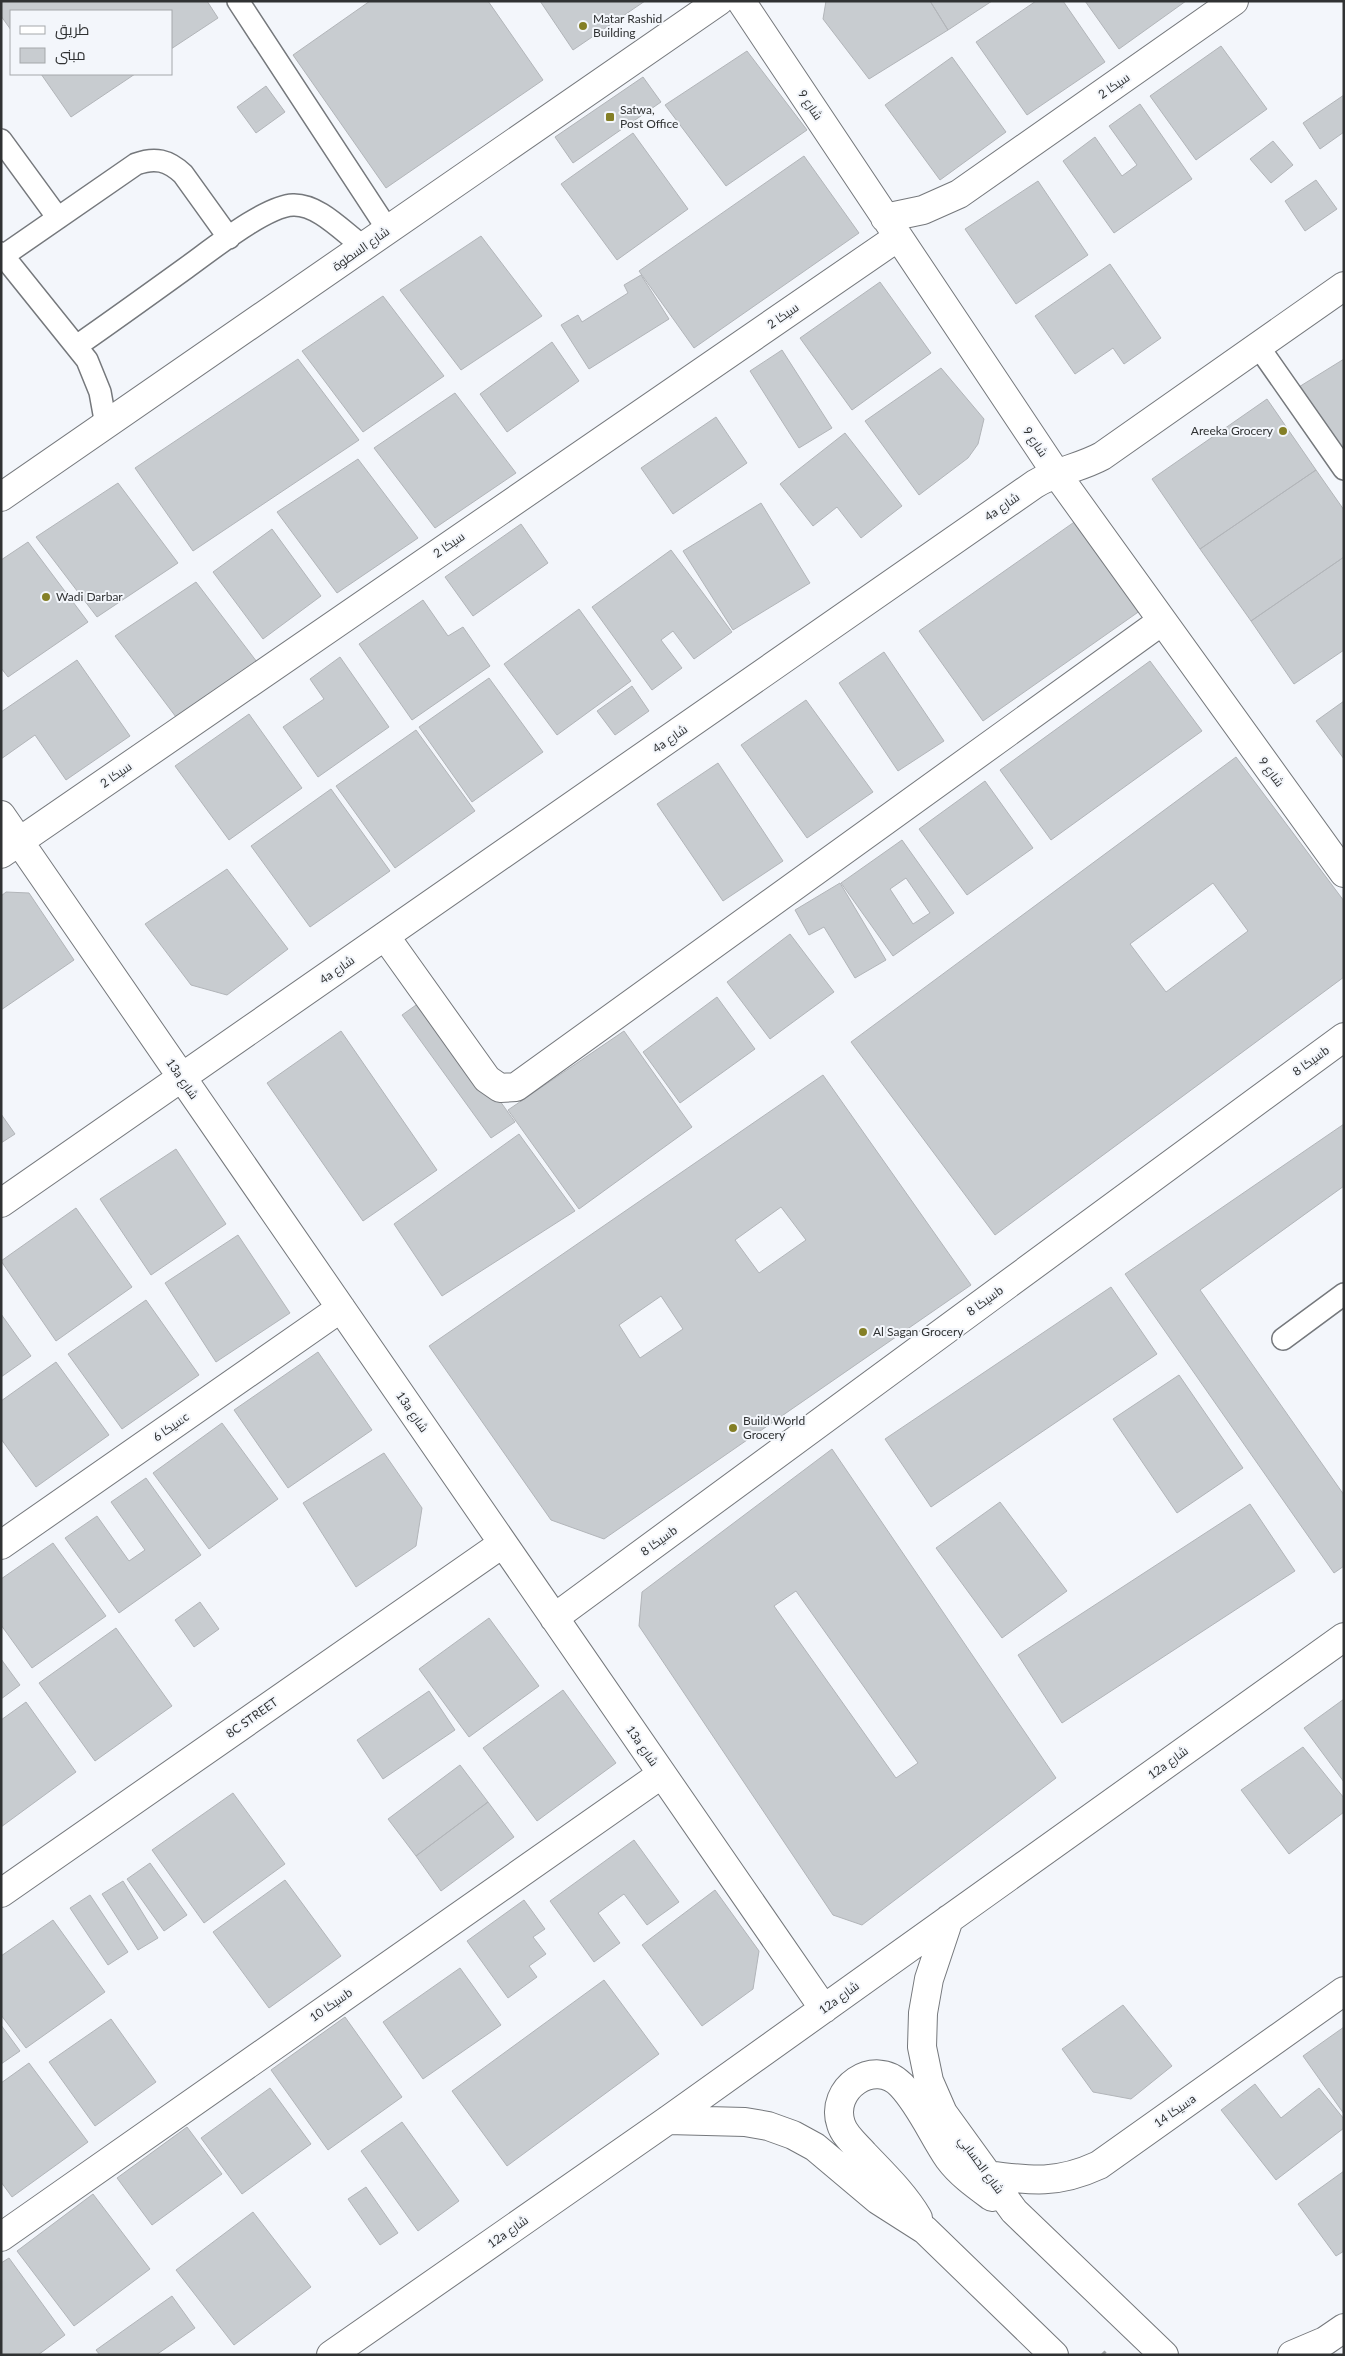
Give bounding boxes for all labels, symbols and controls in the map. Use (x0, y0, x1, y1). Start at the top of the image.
legend (10, 10, 172, 75)
place label: Matar Rashid Building (593, 11, 662, 40)
text: طريق (55, 20, 89, 40)
marker: Matar Rashid Building (577, 20, 589, 32)
text: مبنى (55, 45, 86, 65)
street label: سيكا 2 (1095, 69, 1132, 102)
street label: شارع 9 (794, 87, 826, 123)
place label: Satwa, Post Office (620, 102, 678, 131)
marker: Satwa, Post Office (604, 111, 616, 123)
street label: شارع السطوة (329, 223, 393, 275)
street label: سيكا 2 (764, 299, 801, 332)
place label: Areeka Grocery (1191, 423, 1274, 438)
street label: شارع 9 (1019, 424, 1051, 460)
marker: Areeka Grocery (1277, 425, 1289, 437)
street label: 4a شارع (981, 489, 1023, 525)
street label: سيكا 2 (430, 528, 467, 561)
place label: Wadi Darbar (56, 589, 123, 604)
marker: Wadi Darbar (40, 591, 52, 603)
street label: 4a شارع (649, 721, 691, 757)
street label: شارع 9 (1255, 754, 1287, 790)
street label: سيكا 2 (97, 758, 134, 791)
street label: 4a شارع (316, 952, 358, 988)
street label: سيكا 8b (1289, 1042, 1332, 1079)
street label: 13a شارع (162, 1055, 202, 1103)
street label: سيكا 8b (963, 1282, 1006, 1319)
place label: Al Sagan Grocery (873, 1324, 964, 1339)
marker: Al Sagan Grocery (857, 1326, 869, 1338)
street label: 13a شارع (392, 1388, 432, 1436)
street label: سيكا 6c (150, 1409, 192, 1444)
place label: Build World Grocery (743, 1413, 805, 1442)
marker: Build World Grocery (727, 1422, 739, 1434)
street label: سيكا 8b (637, 1522, 680, 1559)
street label: 8C STREET (223, 1694, 281, 1741)
street label: 13a شارع (622, 1722, 662, 1770)
street label: 12a شارع (1145, 1743, 1191, 1783)
street label: 12a شارع (816, 1978, 862, 2018)
street label: سيكا 10b (306, 1984, 355, 2025)
street label: سيكا 14a (1151, 2091, 1199, 2130)
street label: شارع الحسابي (953, 2133, 1007, 2198)
street label: 12a شارع (484, 2212, 532, 2252)

